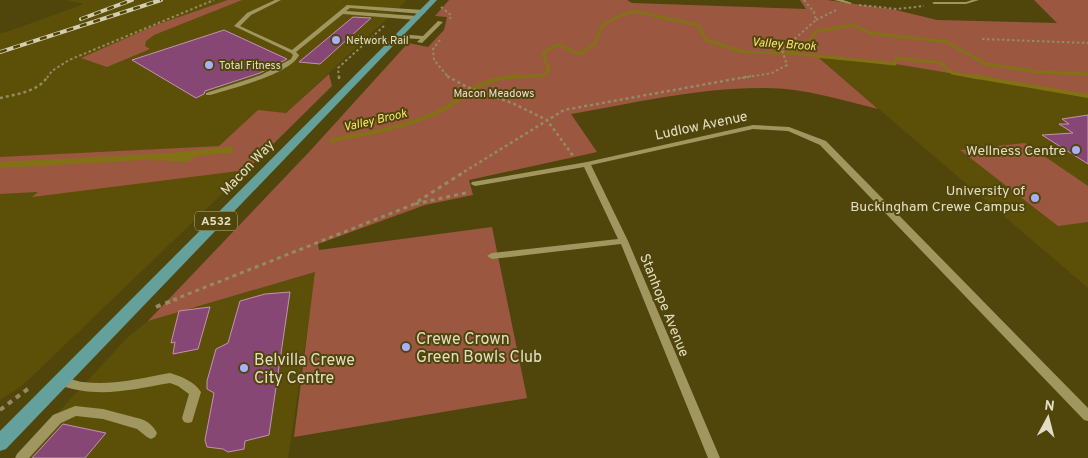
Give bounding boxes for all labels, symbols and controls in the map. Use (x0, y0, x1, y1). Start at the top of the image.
marker: Network Rail (330, 34, 342, 46)
place label: Network Rail (346, 34, 409, 48)
water label: Valley Brook (751, 35, 818, 55)
marker: Total Fitness (203, 59, 215, 71)
place label: Total Fitness (219, 59, 281, 73)
park label: Macon Meadows (454, 87, 534, 101)
water label: Valley Brook (342, 106, 409, 136)
street label: Ludlow Avenue (653, 108, 749, 145)
street label: Macon Way (218, 137, 279, 199)
place label: Wellness Centre (966, 143, 1066, 160)
marker: Wellness Centre (1070, 144, 1082, 156)
place label: University of Buckingham Crewe Campus (850, 183, 1025, 216)
marker: University of Buckingham Crewe Campus (1029, 192, 1041, 204)
road number: A532 (195, 212, 237, 230)
street label: Stanhope Avenue (635, 251, 692, 360)
place label: Crewe Crown Green Bowls Club (416, 330, 542, 368)
marker: Crewe Crown Green Bowls Club (400, 341, 412, 353)
place label: Belvilla Crewe City Centre (254, 351, 355, 389)
marker: Belvilla Crewe City Centre (238, 362, 250, 374)
north arrow (1023, 393, 1073, 443)
text: N (1043, 398, 1055, 416)

